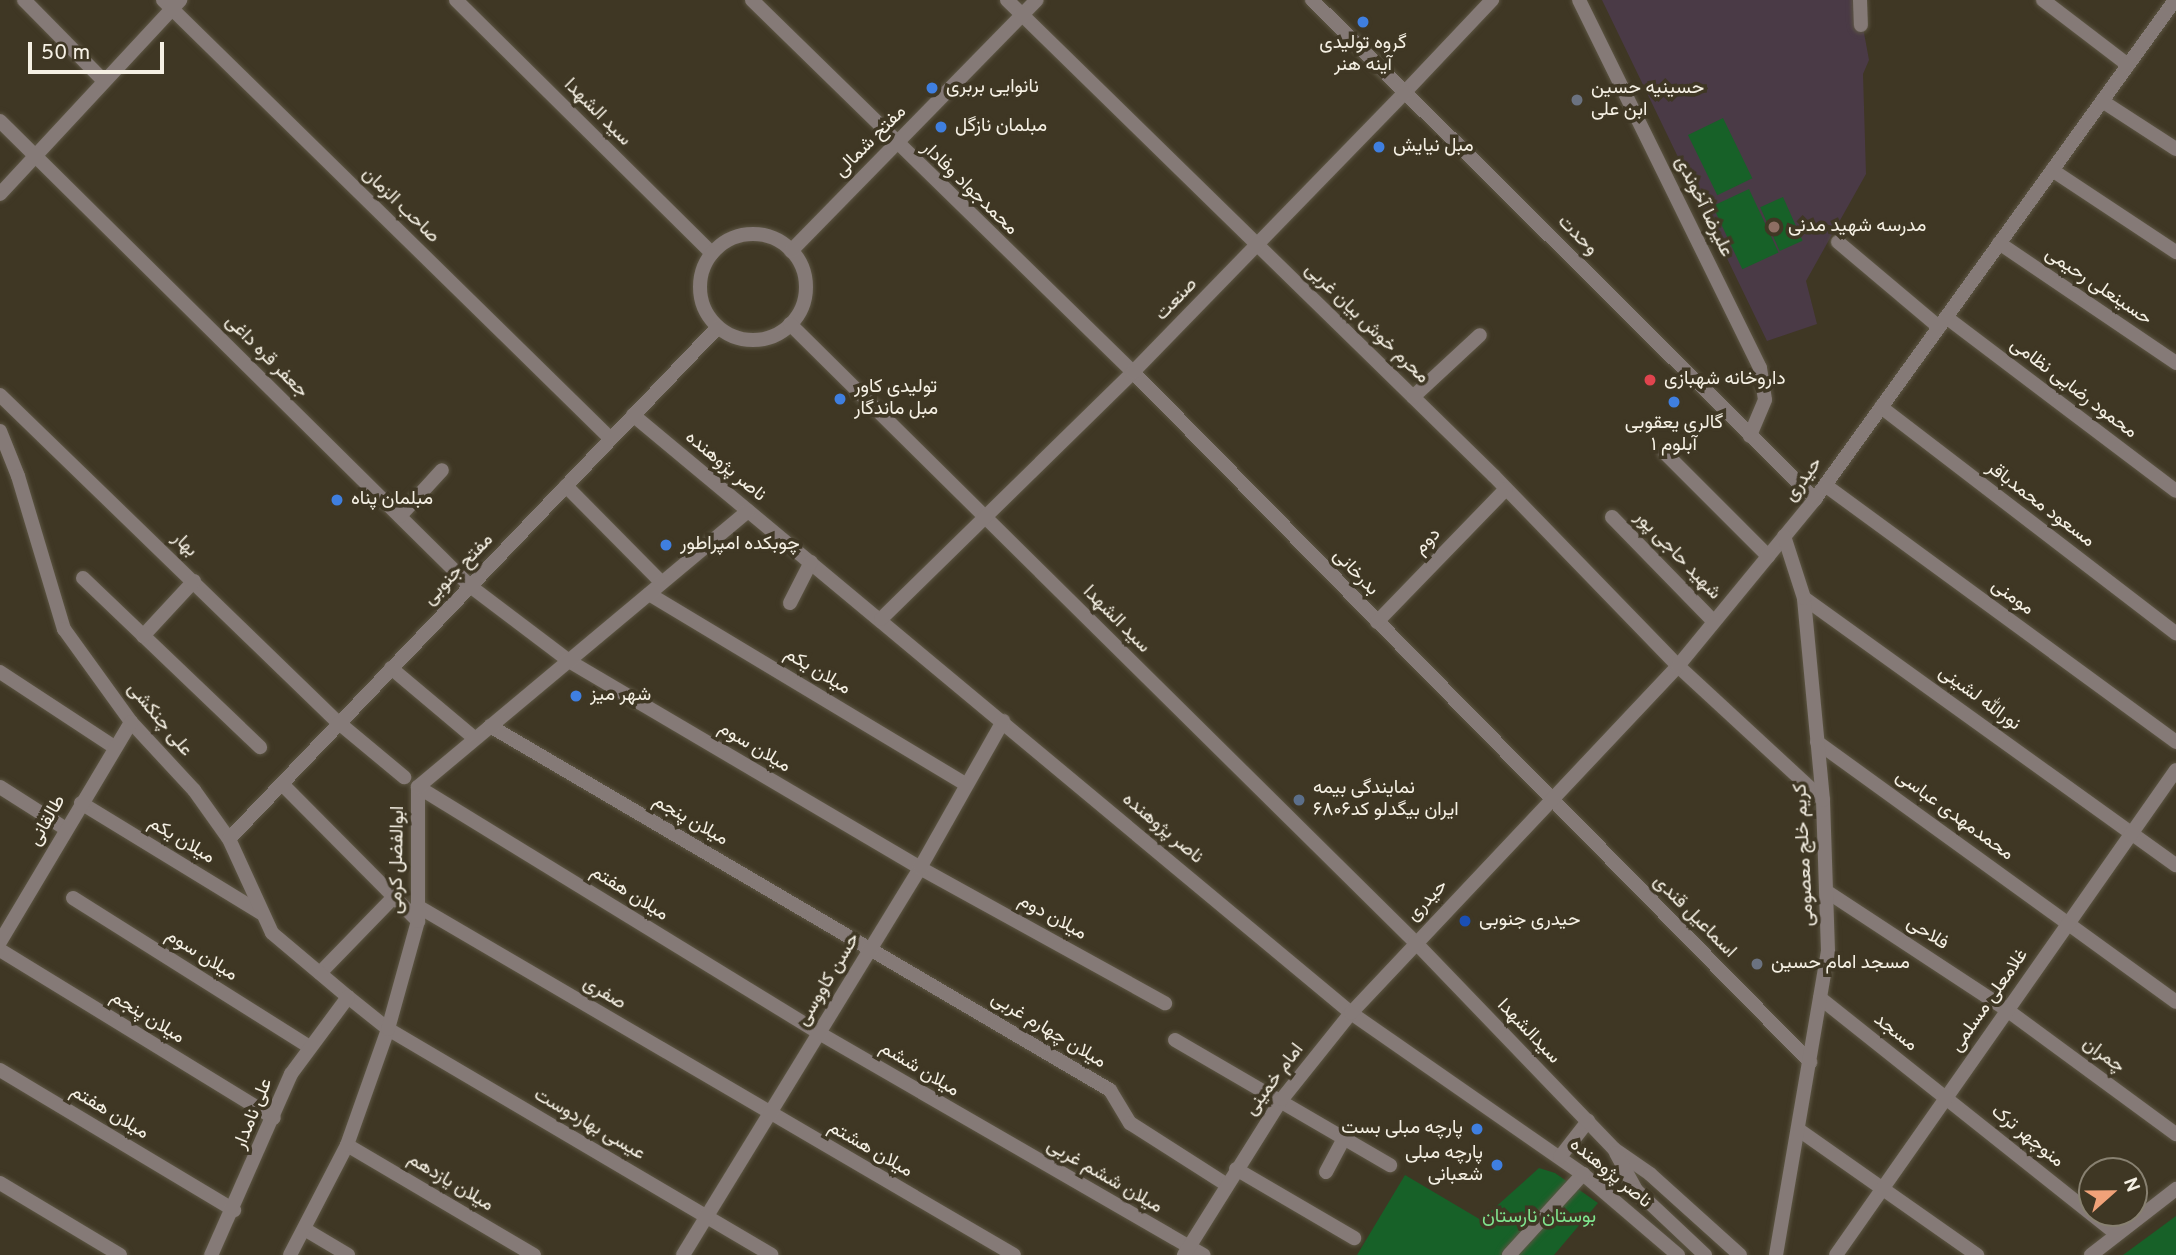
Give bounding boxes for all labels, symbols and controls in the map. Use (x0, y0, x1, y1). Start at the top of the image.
marker: گروه تولیدی آینه هنر (1355, 14, 1371, 30)
scale bar (32, 28, 168, 72)
place label: گروه تولیدی آینه هنر (1319, 33, 1407, 77)
text: 50 m (41, 40, 90, 67)
street label: سید الشهدا (558, 74, 636, 152)
place label: نانوایی بربری (946, 77, 1039, 99)
place label: حسینیه حسین ابن علی (1591, 78, 1704, 122)
marker: نانوایی بربری (924, 80, 940, 96)
marker: حسینیه حسین ابن علی (1569, 92, 1585, 108)
street label: مفتح شمالی (830, 101, 912, 183)
place label: مبلمان نازگل (955, 116, 1047, 138)
marker: مبلمان نازگل (933, 119, 949, 135)
place label: مبل نیایش (1393, 136, 1474, 158)
street label: محمدجواد وفادار (916, 137, 1022, 241)
marker: مبل نیایش (1371, 139, 1387, 155)
street label: علیرضا آخوندی (1669, 153, 1737, 261)
street label: صاحب الزمان (356, 163, 444, 249)
street label: وحدت (1552, 211, 1602, 261)
place label: مدرسه شهید مدنی (1788, 216, 1926, 238)
marker: مدرسه شهید مدنی (1766, 219, 1782, 235)
street label: حسینعلی رحیمی (2040, 243, 2156, 331)
street label: محرم خوش بیان غربی (1299, 259, 1433, 389)
street label: صنعت (1151, 274, 1203, 326)
street label: جعفر قره داغی (220, 311, 312, 403)
street label: محمود رضایی نظامی (2005, 334, 2141, 444)
place label: داروخانه شهبازی (1664, 369, 1786, 391)
marker: داروخانه شهبازی (1642, 372, 1658, 388)
place label: تولیدی کاور مبل ماندگار (854, 377, 938, 421)
marker: تولیدی کاور مبل ماندگار (832, 391, 848, 407)
marker: گالری یعقوبی آبلوم ۱ (1666, 394, 1682, 410)
place label: گالری یعقوبی آبلوم ۱ (1625, 413, 1723, 457)
street label: ناصر پژوهنده (680, 427, 770, 507)
street label: حیدری (1780, 453, 1828, 507)
street label: مسعود محمدباقر (1981, 457, 2099, 553)
place label: مبلمان پناه (351, 489, 433, 511)
marker: مبلمان پناه (329, 492, 345, 508)
street label: شهید حاجی پور (1629, 507, 1725, 605)
street label: دوم (1410, 524, 1446, 560)
street label: بهار (167, 528, 201, 562)
street label: مفتح جنوبی (419, 529, 499, 611)
place label: چوبکده امپراطور (680, 534, 800, 556)
marker: چوبکده امپراطور (658, 537, 674, 553)
street label: بدرخانی (1327, 545, 1383, 601)
street label: مومنی (1986, 575, 2038, 621)
street label: سید الشهدا (1077, 581, 1155, 659)
street label: میلان یکم (780, 643, 854, 701)
street label: نورالله لشینی (1934, 662, 2024, 736)
street label: علی چنکشی (121, 678, 197, 762)
place label: شهر میز (590, 685, 651, 707)
marker: شهر میز (568, 688, 584, 704)
street label: میلان سوم (714, 717, 794, 779)
street label: محمدمهدی عباسی (1890, 766, 2018, 866)
place label: نمایندگی بیمه ایران بیگدلو کد۶۸۰۶ (1313, 778, 1459, 822)
street label: کریم خلج معصومی (1790, 783, 1820, 927)
street label: ناصر پژوهنده (1117, 789, 1207, 869)
street label: میلان پنجم (648, 790, 732, 852)
street label: طالقانی (24, 791, 72, 851)
marker: نمایندگی بیمه ایران بیگدلو کد۶۸۰۶ (1291, 792, 1307, 808)
street label: ابوالفضل کرمی (386, 806, 410, 914)
street label: میلان یکم (144, 812, 218, 870)
street label: میلان هفتم (586, 861, 672, 927)
street label: اسماعیل قندی (1648, 871, 1740, 963)
street label: حیدری (1403, 875, 1453, 927)
street label: میلان دوم (1014, 890, 1090, 946)
place label: حیدری جنوبی (1479, 910, 1580, 932)
street label: فلاحی (1902, 912, 1952, 956)
marker: حیدری جنوبی (1457, 913, 1473, 929)
street label: میلان سوم (161, 925, 241, 987)
street label: حسن کاووسی (792, 929, 866, 1031)
street label: غلامعلی مسلمی (1946, 945, 2034, 1057)
place label: مسجد امام حسین (1771, 953, 1910, 975)
marker: مسجد امام حسین (1749, 956, 1765, 972)
street label: صفری (578, 972, 630, 1016)
street label: میلان پنجم (106, 986, 188, 1050)
street label: میلان چهارم غربی (986, 988, 1110, 1074)
street label: سیدالشهدا (1491, 995, 1565, 1069)
street label: مسجد (1869, 1009, 1921, 1057)
street label: چمران (2077, 1033, 2129, 1079)
street label: میلان ششم (875, 1037, 963, 1103)
street label: امام خمینی (1240, 1039, 1310, 1121)
street label: علی نامدار (230, 1075, 278, 1153)
street label: میلان هفتم (66, 1081, 152, 1145)
street label: عیسی بهاردوست (529, 1084, 649, 1166)
street label: منوچهر ترک (1986, 1101, 2068, 1173)
street label: میلان هشتم (824, 1117, 916, 1183)
place label: پارچه مبلی بست (1341, 1118, 1463, 1140)
marker: پارچه مبلی بست (1469, 1121, 1485, 1137)
street label: ناصر پژوهنده (1564, 1134, 1656, 1214)
street label: میلان ششم غربی (1042, 1135, 1166, 1219)
place label: پارچه مبلی شعبانی (1405, 1143, 1483, 1187)
street label: میلان یازدهم (403, 1148, 497, 1218)
marker: پارچه مبلی شعبانی (1489, 1157, 1505, 1173)
north arrow (2078, 1157, 2148, 1227)
text: N (2117, 1175, 2144, 1196)
park label: بوستان نارستان (1482, 1207, 1596, 1229)

